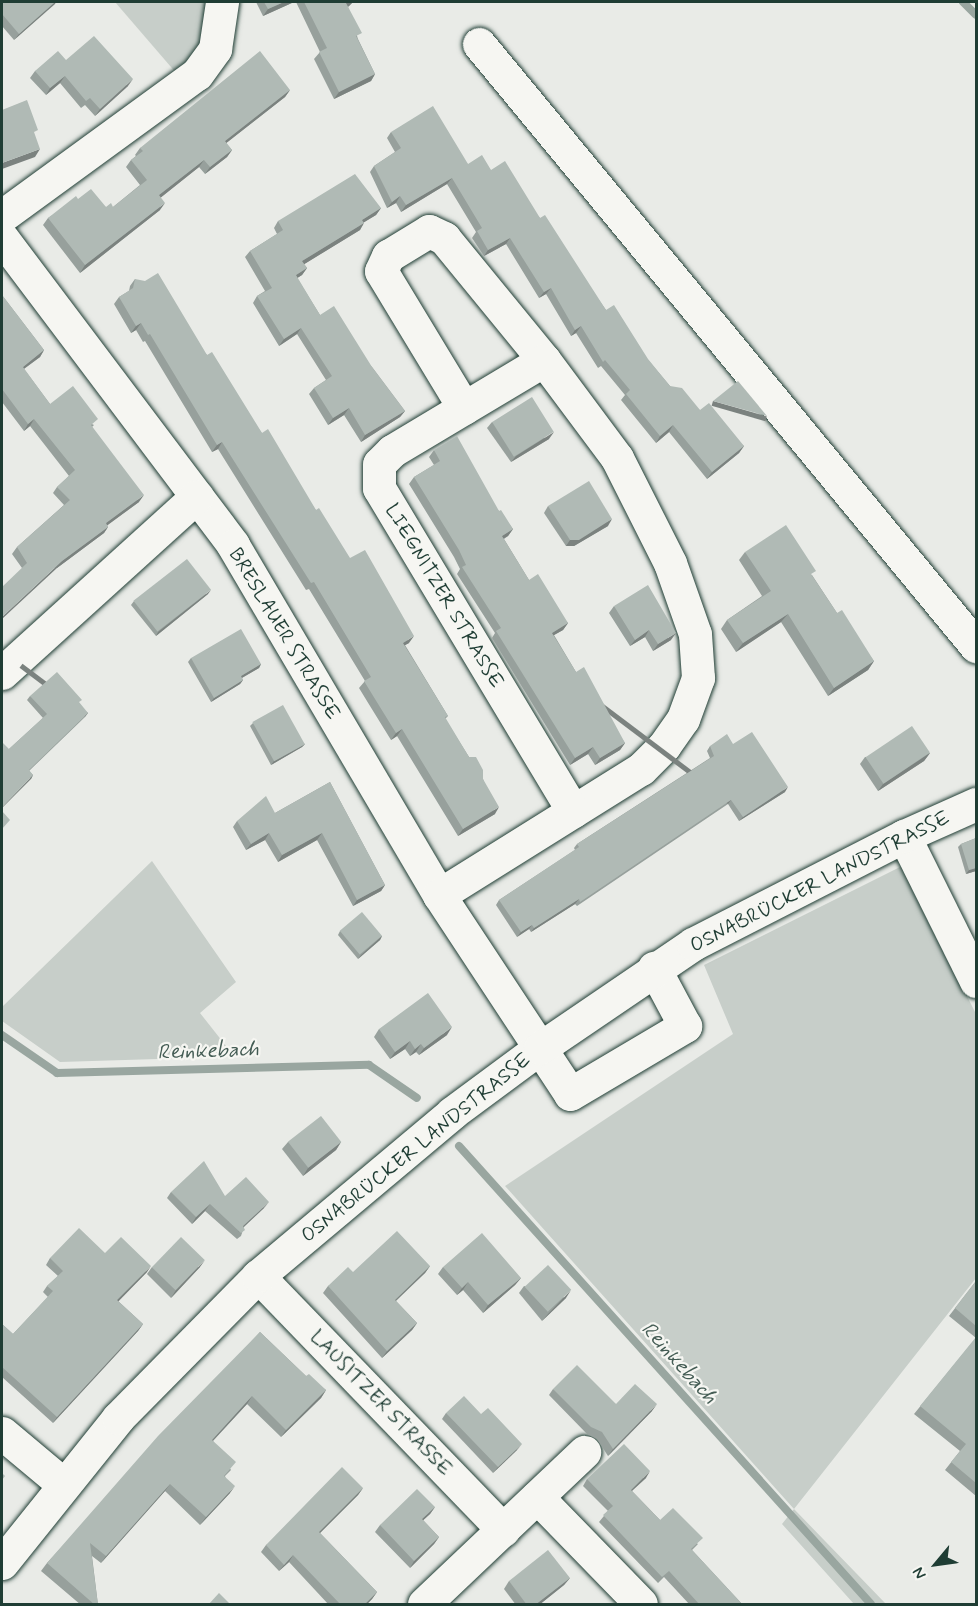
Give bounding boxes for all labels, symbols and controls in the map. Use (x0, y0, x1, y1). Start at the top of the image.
street label: LIEGNITZER STRASSE (379, 500, 509, 692)
street label: BRESLAUER STRASSE (222, 542, 346, 726)
street label: OSNABRÜCKER LANDSTRASSE (686, 806, 954, 958)
water label: Reinkebach (157, 1037, 259, 1065)
street label: OSNABRÜCKER LANDSTRASSE (296, 1048, 536, 1248)
water label: Reinkebach (636, 1317, 722, 1409)
street label: LAUSITZER STRASSE (304, 1324, 458, 1482)
north arrow (906, 1534, 966, 1594)
text: N (908, 1563, 932, 1583)

